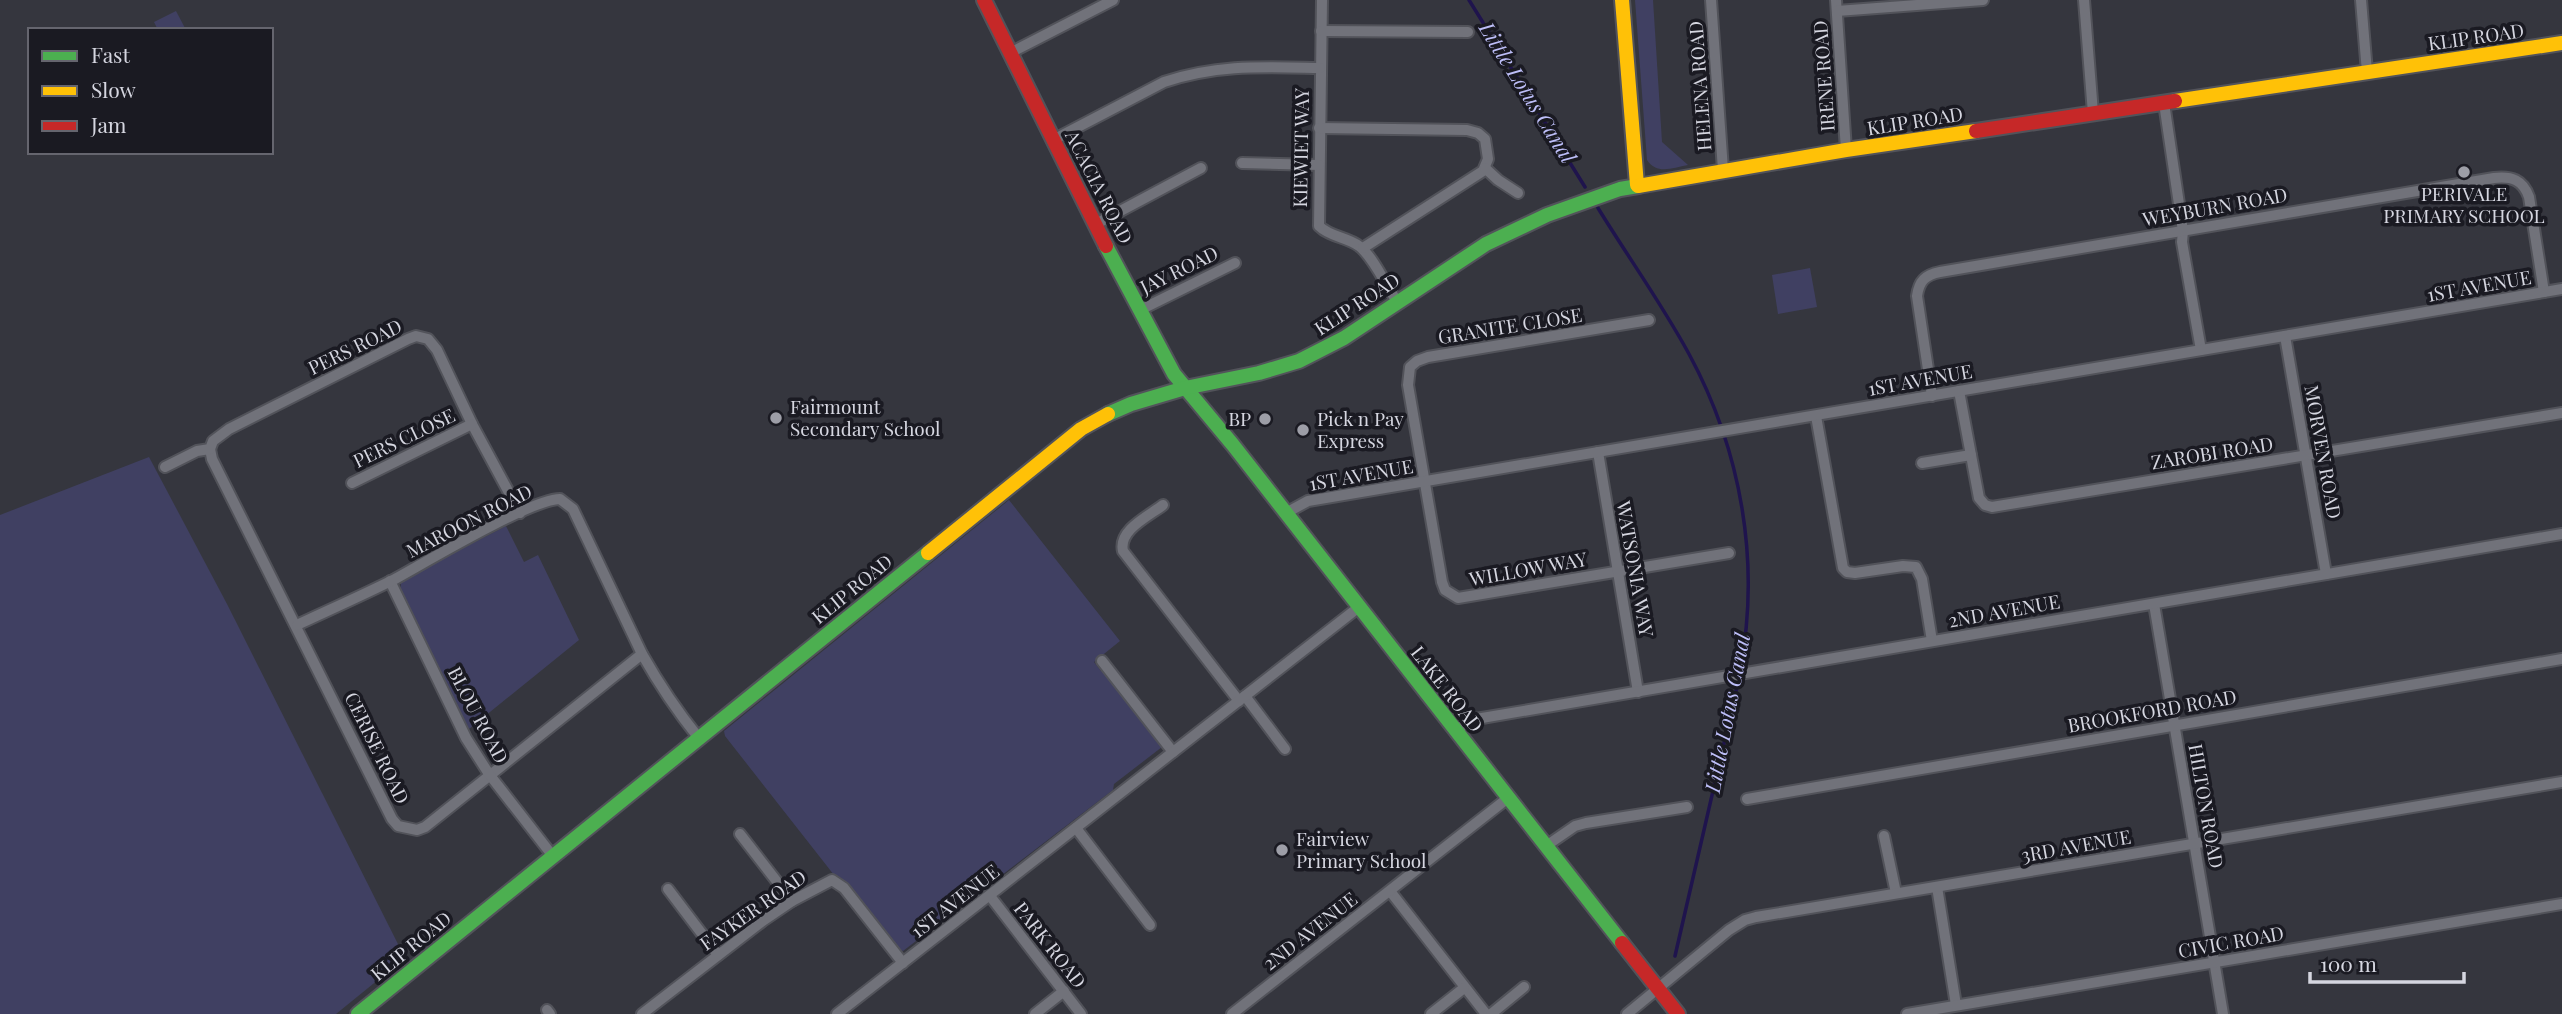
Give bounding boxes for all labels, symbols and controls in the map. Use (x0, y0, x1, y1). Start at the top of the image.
water label: Little Lotus Canal (1473, 15, 1584, 169)
street label: KLIP ROAD (2426, 16, 2526, 56)
street label: HELENA ROAD (1681, 20, 1717, 152)
street label: IRENE ROAD (1806, 20, 1840, 133)
legend (28, 28, 273, 154)
text: Fast (91, 40, 130, 68)
text: Slow (91, 75, 136, 103)
street label: KIEWIET WAY (1286, 87, 1314, 208)
street label: KLIP ROAD (1865, 100, 1965, 140)
text: Jam (90, 110, 127, 138)
street label: ACACIA ROAD (1060, 124, 1140, 248)
marker: PERIVALE PRIMARY SCHOOL (2456, 164, 2472, 180)
street label: WEYBURN ROAD (2139, 180, 2289, 232)
place label: PERIVALE PRIMARY SCHOOL (2383, 180, 2545, 228)
street label: JAY ROAD (1134, 239, 1222, 300)
street label: 1ST AVENUE (2425, 263, 2533, 307)
street label: KLIP ROAD (1309, 266, 1404, 340)
street label: GRANITE CLOSE (1436, 301, 1584, 349)
street label: PERS ROAD (303, 312, 406, 380)
street label: 1ST AVENUE (1866, 357, 1974, 401)
street label: MORVEN ROAD (2299, 383, 2349, 521)
place label: Fairmount Secondary School (790, 393, 941, 441)
street label: PERS CLOSE (348, 401, 459, 473)
place label: BP (1228, 405, 1251, 431)
place label: Pick n Pay Express (1317, 405, 1404, 453)
marker: Fairmount Secondary School (768, 410, 784, 426)
marker: BP (1257, 411, 1273, 427)
marker: Pick n Pay Express (1295, 422, 1311, 438)
street label: ZAROBI ROAD (2149, 430, 2275, 475)
street label: 1ST AVENUE (1307, 452, 1415, 496)
street label: MAROON ROAD (401, 477, 536, 563)
street label: WATSONIA WAY (1611, 498, 1661, 639)
street label: WILLOW WAY (1466, 545, 1589, 591)
street label: KLIP ROAD (806, 548, 897, 629)
street label: 2ND AVENUE (1946, 587, 2062, 633)
water label: Little Lotus Canal (1697, 629, 1755, 796)
street label: LAKE ROAD (1406, 640, 1490, 737)
street label: BLOU ROAD (443, 662, 515, 767)
street label: BROOKFORD ROAD (2065, 682, 2238, 738)
street label: CERISE ROAD (340, 687, 416, 808)
street label: HILTON ROAD (2183, 742, 2231, 870)
street label: 3RD AVENUE (2019, 823, 2133, 867)
place label: Fairview Primary School (1296, 825, 1427, 873)
marker: Fairview Primary School (1274, 842, 1290, 858)
street label: 1ST AVENUE (905, 858, 1004, 943)
street label: FAYKER ROAD (694, 863, 811, 956)
street label: 2ND AVENUE (1257, 885, 1362, 975)
street label: PARK ROAD (1009, 896, 1093, 993)
street label: KLIP ROAD (365, 905, 456, 986)
street label: CIVIC ROAD (2176, 919, 2286, 963)
scale bar (2310, 940, 2464, 984)
text: 100 m (2320, 949, 2377, 977)

